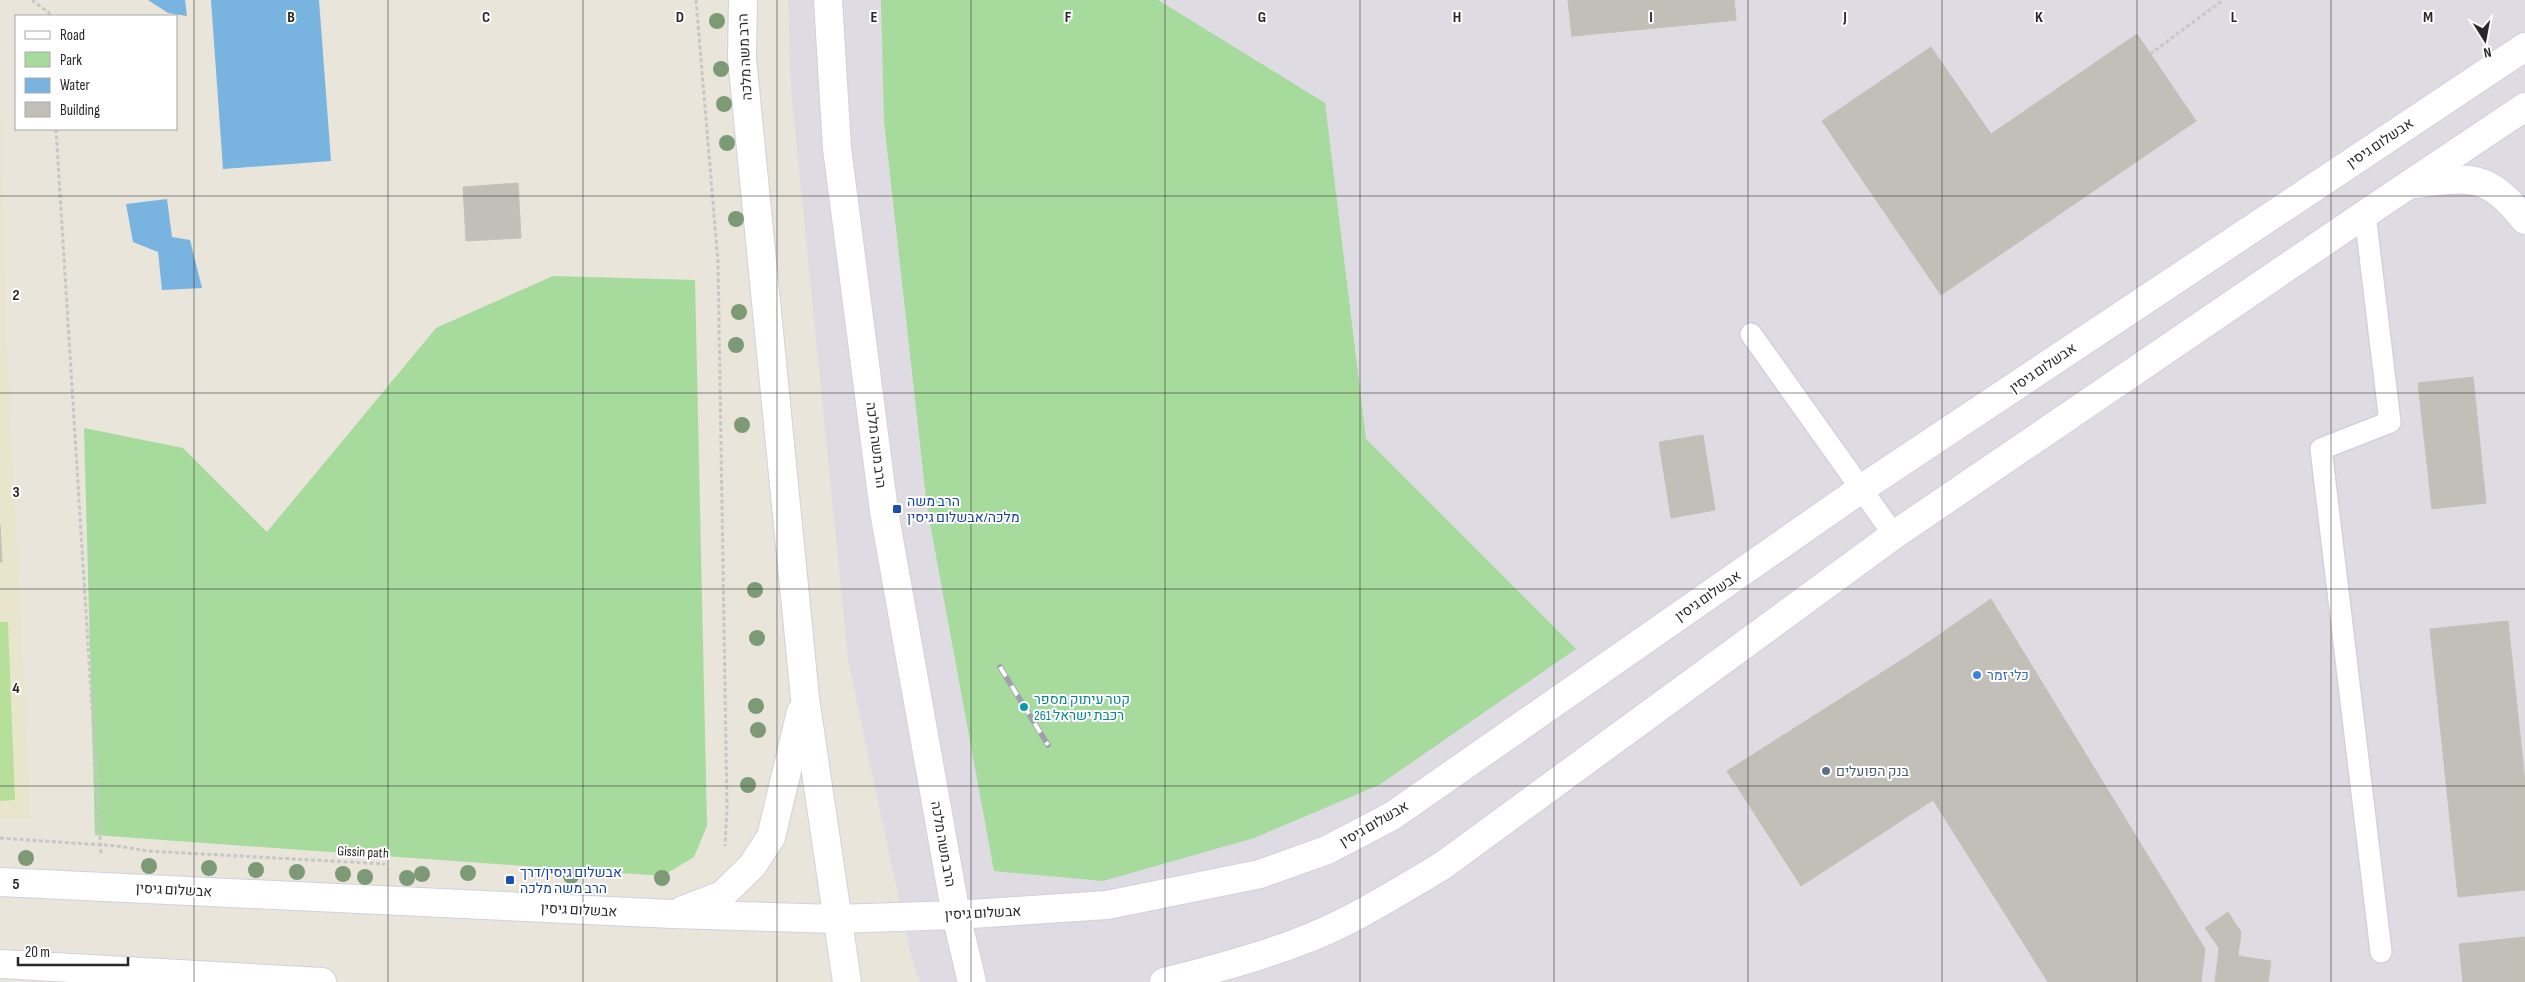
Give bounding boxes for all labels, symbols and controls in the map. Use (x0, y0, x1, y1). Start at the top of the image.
text: B (287, 8, 295, 27)
text: C (482, 8, 490, 27)
text: D (676, 8, 684, 27)
text: E (871, 8, 878, 27)
text: F (1065, 8, 1072, 27)
text: G (1258, 8, 1266, 27)
text: H (1453, 8, 1461, 27)
text: I (1649, 8, 1653, 27)
text: J (1842, 8, 1847, 27)
text: K (2035, 8, 2043, 27)
text: L (2231, 8, 2238, 27)
text: M (2423, 8, 2433, 27)
street label: הרב משה מלכה (734, 13, 756, 101)
legend (15, 15, 178, 130)
north arrow (2460, 15, 2510, 65)
text: Road (60, 26, 85, 45)
text: N (2482, 43, 2493, 61)
text: Park (60, 51, 82, 70)
text: Water (60, 76, 91, 95)
text: Building (60, 101, 100, 120)
street label: אבשלום גיסין (2343, 114, 2417, 172)
text: 2 (12, 286, 20, 305)
street label: אבשלום גיסין (2006, 339, 2080, 397)
street label: הרב משה מלכה (862, 401, 890, 489)
text: 3 (12, 483, 20, 502)
place label: הרב משה מלכה/אבשלום גיסין (907, 493, 1020, 526)
marker: הרב משה מלכה/אבשלום גיסין (891, 503, 903, 515)
street label: אבשלום גיסין (1672, 567, 1744, 625)
place label: כלי זמר (1987, 667, 2029, 684)
marker: כלי זמר (1971, 669, 1983, 681)
text: 4 (12, 679, 20, 698)
place label: קטר עיתוק מספר 261 רכבת ישראל (1034, 691, 1130, 724)
marker: קטר עיתוק מספר 261 רכבת ישראל (1018, 701, 1030, 713)
place label: בנק הפועלים (1836, 763, 1910, 780)
marker: בנק הפועלים (1820, 765, 1832, 777)
street label: אבשלום גיסין (1337, 797, 1411, 851)
street label: הרב משה מלכה (927, 800, 959, 888)
street label: Gissin path (337, 842, 389, 862)
place label: אבשלום גיסין/דרך הרב משה מלכה (520, 864, 622, 897)
marker: אבשלום גיסין/דרך הרב משה מלכה (504, 874, 516, 886)
text: 5 (12, 875, 20, 894)
street label: אבשלום גיסין (135, 880, 213, 900)
street label: אבשלום גיסין (540, 900, 618, 920)
street label: אבשלום גיסין (944, 903, 1022, 923)
scale bar (18, 934, 128, 966)
text: 20 m (25, 943, 50, 962)

